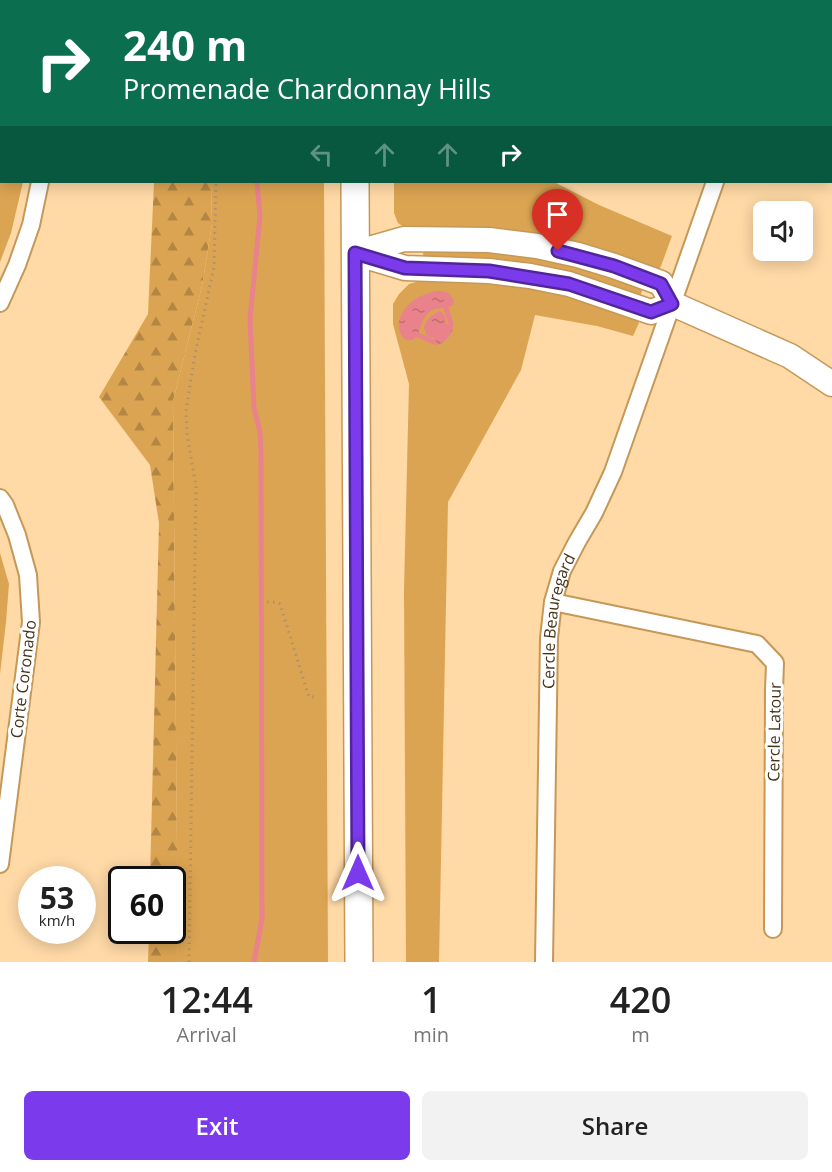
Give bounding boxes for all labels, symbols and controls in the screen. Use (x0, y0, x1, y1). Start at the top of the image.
text: 240 m (123, 16, 247, 73)
icon: right (24, 24, 102, 102)
text: Promenade Chardonnay Hills (123, 70, 491, 107)
icon: left (305, 138, 338, 171)
icon: ahead (368, 138, 401, 171)
icon: ahead (431, 138, 464, 171)
icon: right (494, 138, 527, 171)
pin (532, 189, 583, 251)
icon: arrive (541, 198, 574, 231)
map controls (753, 201, 813, 261)
button: sound (753, 201, 813, 261)
street label: Cercle Beauregard (537, 550, 580, 689)
street label: Corte Coronado (5, 619, 41, 739)
street label: Cercle Latour (762, 682, 786, 782)
position arrow (326, 841, 390, 905)
speed limit sign: 60 (108, 866, 186, 944)
text: 53 (40, 877, 74, 918)
text: km/h (39, 910, 75, 930)
text: 12:44 (161, 975, 253, 1024)
text: 1 (421, 975, 442, 1024)
text: 420 (610, 975, 671, 1024)
text: Arrival (177, 1021, 237, 1048)
text: min (413, 1021, 449, 1048)
text: m (631, 1021, 650, 1048)
button: Exit (24, 1091, 410, 1160)
button: Share (422, 1091, 808, 1160)

